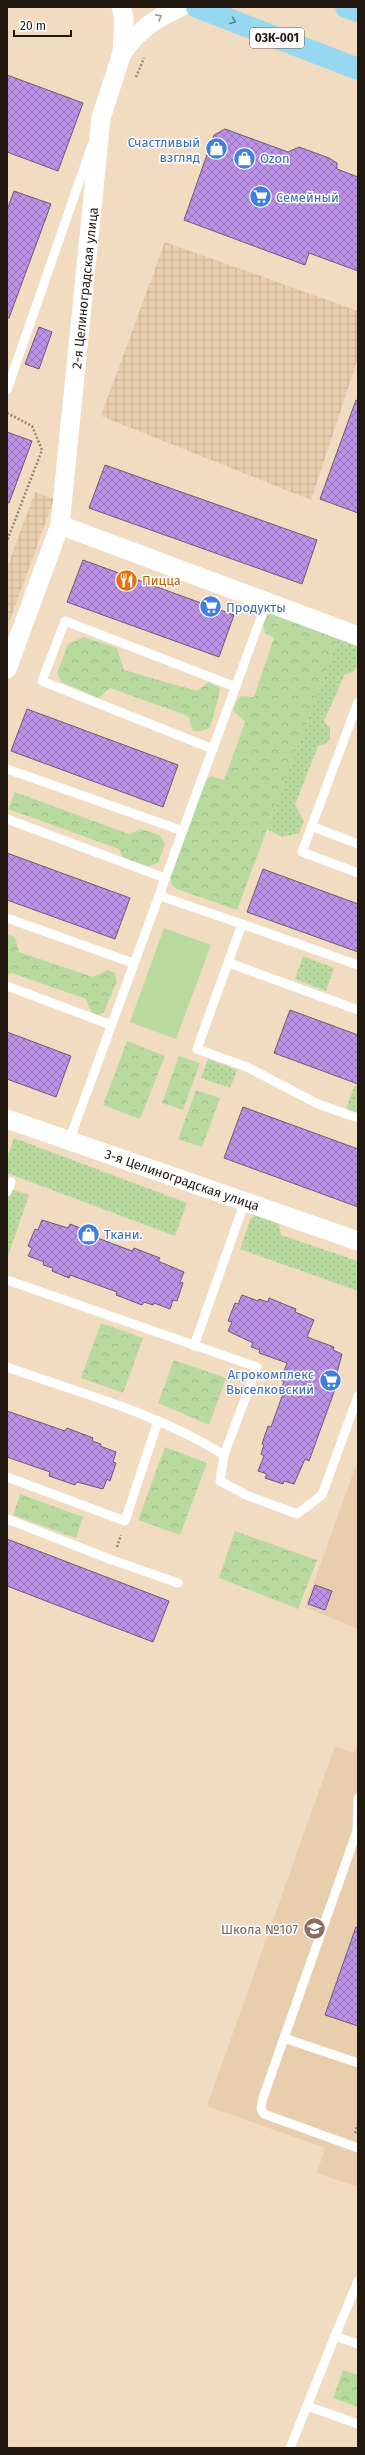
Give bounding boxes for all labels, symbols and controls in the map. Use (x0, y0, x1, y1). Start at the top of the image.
scale bar (14, 12, 71, 38)
one-way arrow (155, 15, 162, 22)
one-way arrow (229, 16, 236, 24)
text: 20 m (20, 19, 46, 33)
road number: 03К-001 (250, 28, 304, 48)
place label: Счастливый взгляд (128, 135, 200, 165)
shop icon: Счастливый взгляд (203, 136, 229, 162)
shop icon: Ozon (231, 145, 257, 171)
place label: Ozon (260, 151, 290, 166)
supermarket icon: Семейный (248, 184, 274, 210)
place label: Семейный (276, 190, 339, 205)
street label: 2-я Целиноградская улица (69, 206, 101, 370)
restaurant icon: Пицца (113, 567, 139, 593)
place label: Пицца (142, 573, 181, 588)
supermarket icon: Продукты (198, 594, 224, 620)
place label: Продукты (226, 600, 286, 615)
street label: 3-я Целиноградская улица (103, 1146, 261, 1214)
shop icon: Ткани. (75, 1221, 101, 1247)
place label: Ткани. (104, 1227, 143, 1242)
place label: Агрокомплекс Выселковский (226, 1367, 314, 1397)
supermarket icon: Агрокомплекс Выселковский (317, 1368, 343, 1394)
school or university icon: Школа №107 (301, 1916, 327, 1942)
place label: Школа №107 (221, 1922, 298, 1937)

